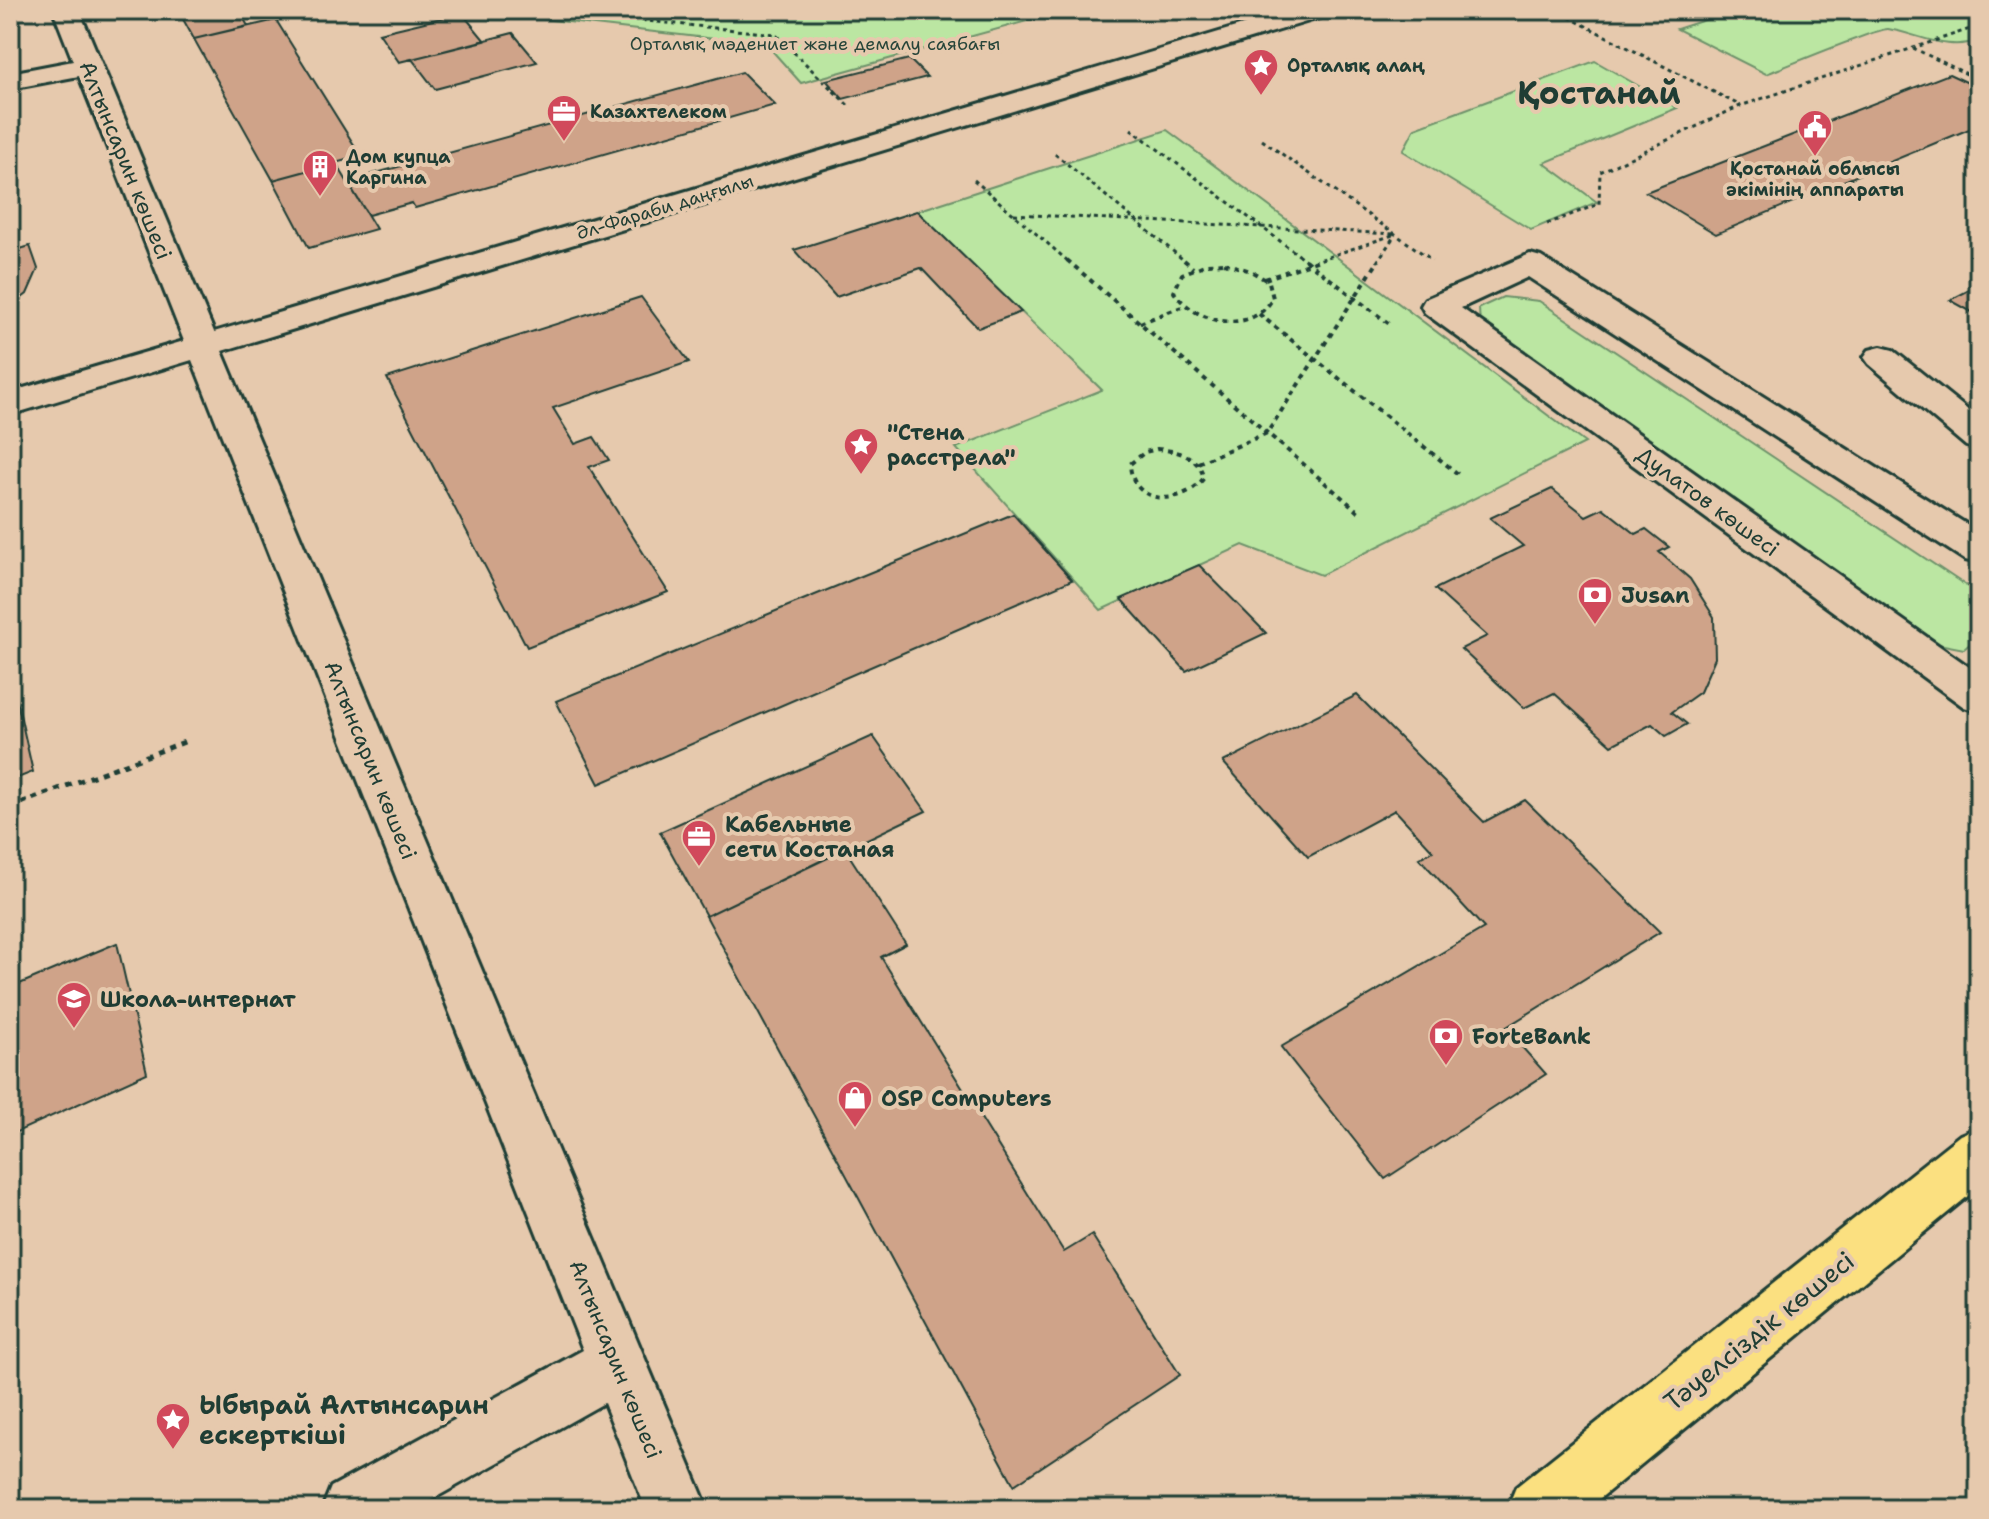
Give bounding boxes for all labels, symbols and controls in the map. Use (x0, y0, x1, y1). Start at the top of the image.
park label: Орталық мәдениет және демалу саябағы (630, 32, 1000, 56)
place icon: Орталық алаң (1242, 47, 1280, 97)
place label: Орталық алаң (1287, 54, 1426, 78)
street label: Алтынсарин көшесі (72, 56, 179, 264)
district label: Қостанай (1517, 71, 1681, 114)
office icon: Казахтелеком (545, 93, 583, 143)
place label: Казахтелеком (590, 100, 727, 124)
public building icon: Қостанай облысы әкімінің аппараты (1796, 108, 1834, 158)
place label: Дом купца Каргина (346, 145, 451, 190)
building icon: Дом купца Каргина (301, 148, 339, 198)
place label: Қостанай облысы әкімінің аппараты (1726, 157, 1904, 202)
street label: Әл-Фараби даңғылы (574, 169, 756, 245)
place label: "Стена расстрела" (887, 418, 1016, 472)
place icon: "Стена расстрела" (842, 426, 880, 476)
street label: Дулатов көшесі (1630, 440, 1785, 563)
bank icon: Jusan (1576, 576, 1614, 626)
place label: Jusan (1621, 581, 1690, 610)
street label: Алтынсарин көшесі (317, 656, 424, 864)
place label: Кабельные сети Костаная (725, 810, 894, 864)
office icon: Кабельные сети Костаная (680, 818, 718, 868)
school or university icon: Школа-интернат (55, 980, 93, 1030)
place label: Школа-интернат (100, 985, 297, 1014)
bank icon: ForteBank (1427, 1017, 1465, 1067)
place label: ForteBank (1472, 1022, 1591, 1051)
shop icon: OSP Computers (836, 1079, 874, 1129)
place label: OSP Computers (881, 1084, 1052, 1113)
street label: Тәуелсіздік көшесі (1656, 1243, 1861, 1418)
street label: Алтынсарин көшесі (562, 1255, 669, 1463)
place label: Ыбырай Алтынсарин ескерткіші (199, 1387, 489, 1452)
place icon: Ыбырай Алтынсарин ескерткіші (154, 1401, 192, 1451)

